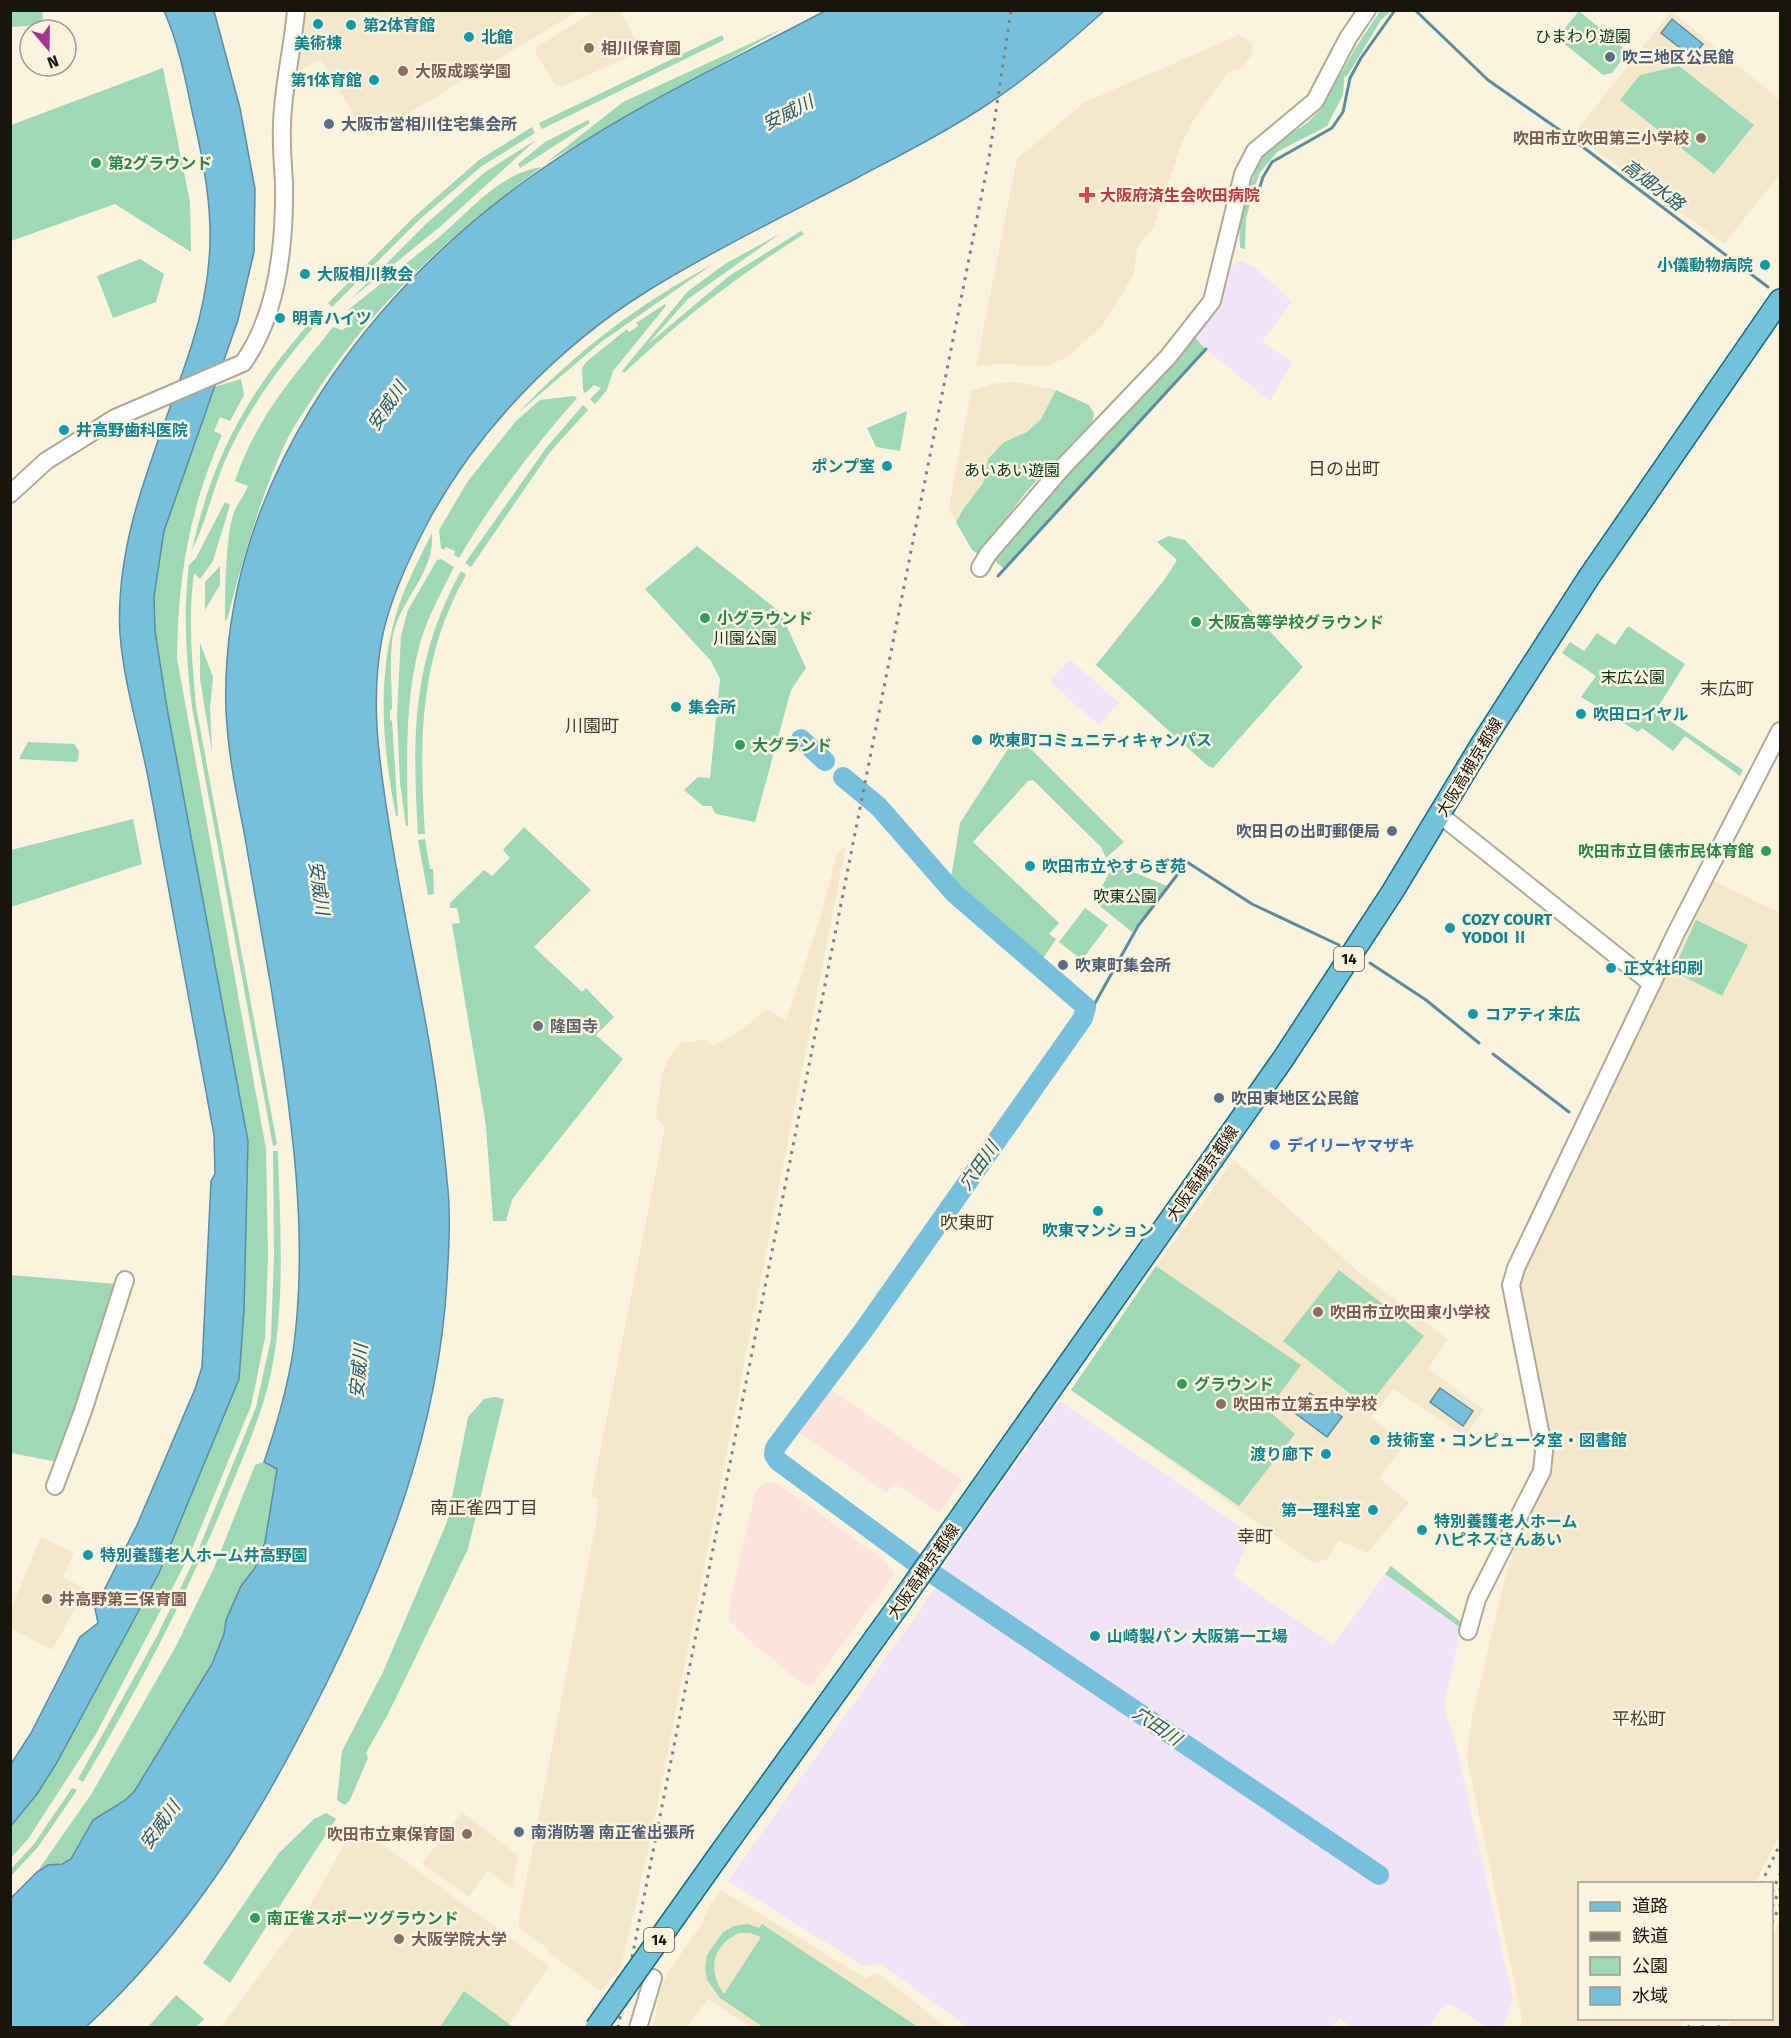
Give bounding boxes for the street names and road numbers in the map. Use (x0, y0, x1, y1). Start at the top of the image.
street label: 大阪高槻京都線 (1432, 714, 1506, 820)
road number: 14 (1334, 947, 1364, 971)
street label: 大阪高槻京都線 (1163, 1122, 1242, 1225)
street label: 大阪高槻京都線 (884, 1520, 963, 1623)
road number: 14 (644, 1928, 674, 1952)

